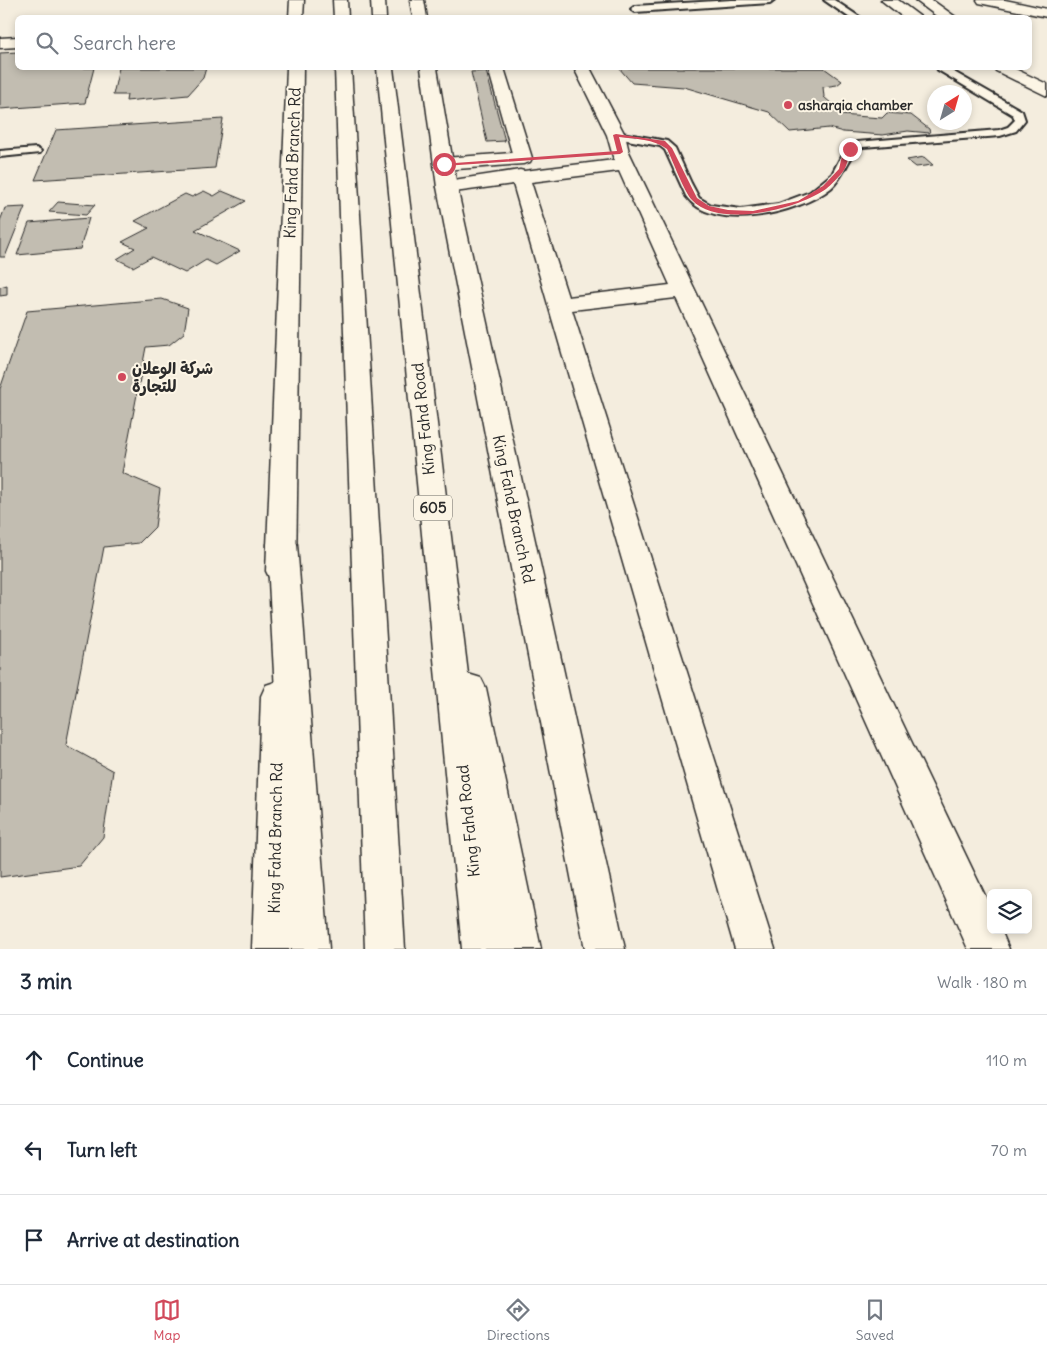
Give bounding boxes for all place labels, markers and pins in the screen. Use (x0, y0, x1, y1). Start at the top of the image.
place label: asharqia chamber (798, 96, 913, 114)
marker: asharqia chamber (782, 99, 794, 111)
place label: شركة الوعلان للتجارة (132, 358, 213, 396)
marker: شركة الوعلان للتجارة (116, 371, 128, 383)

